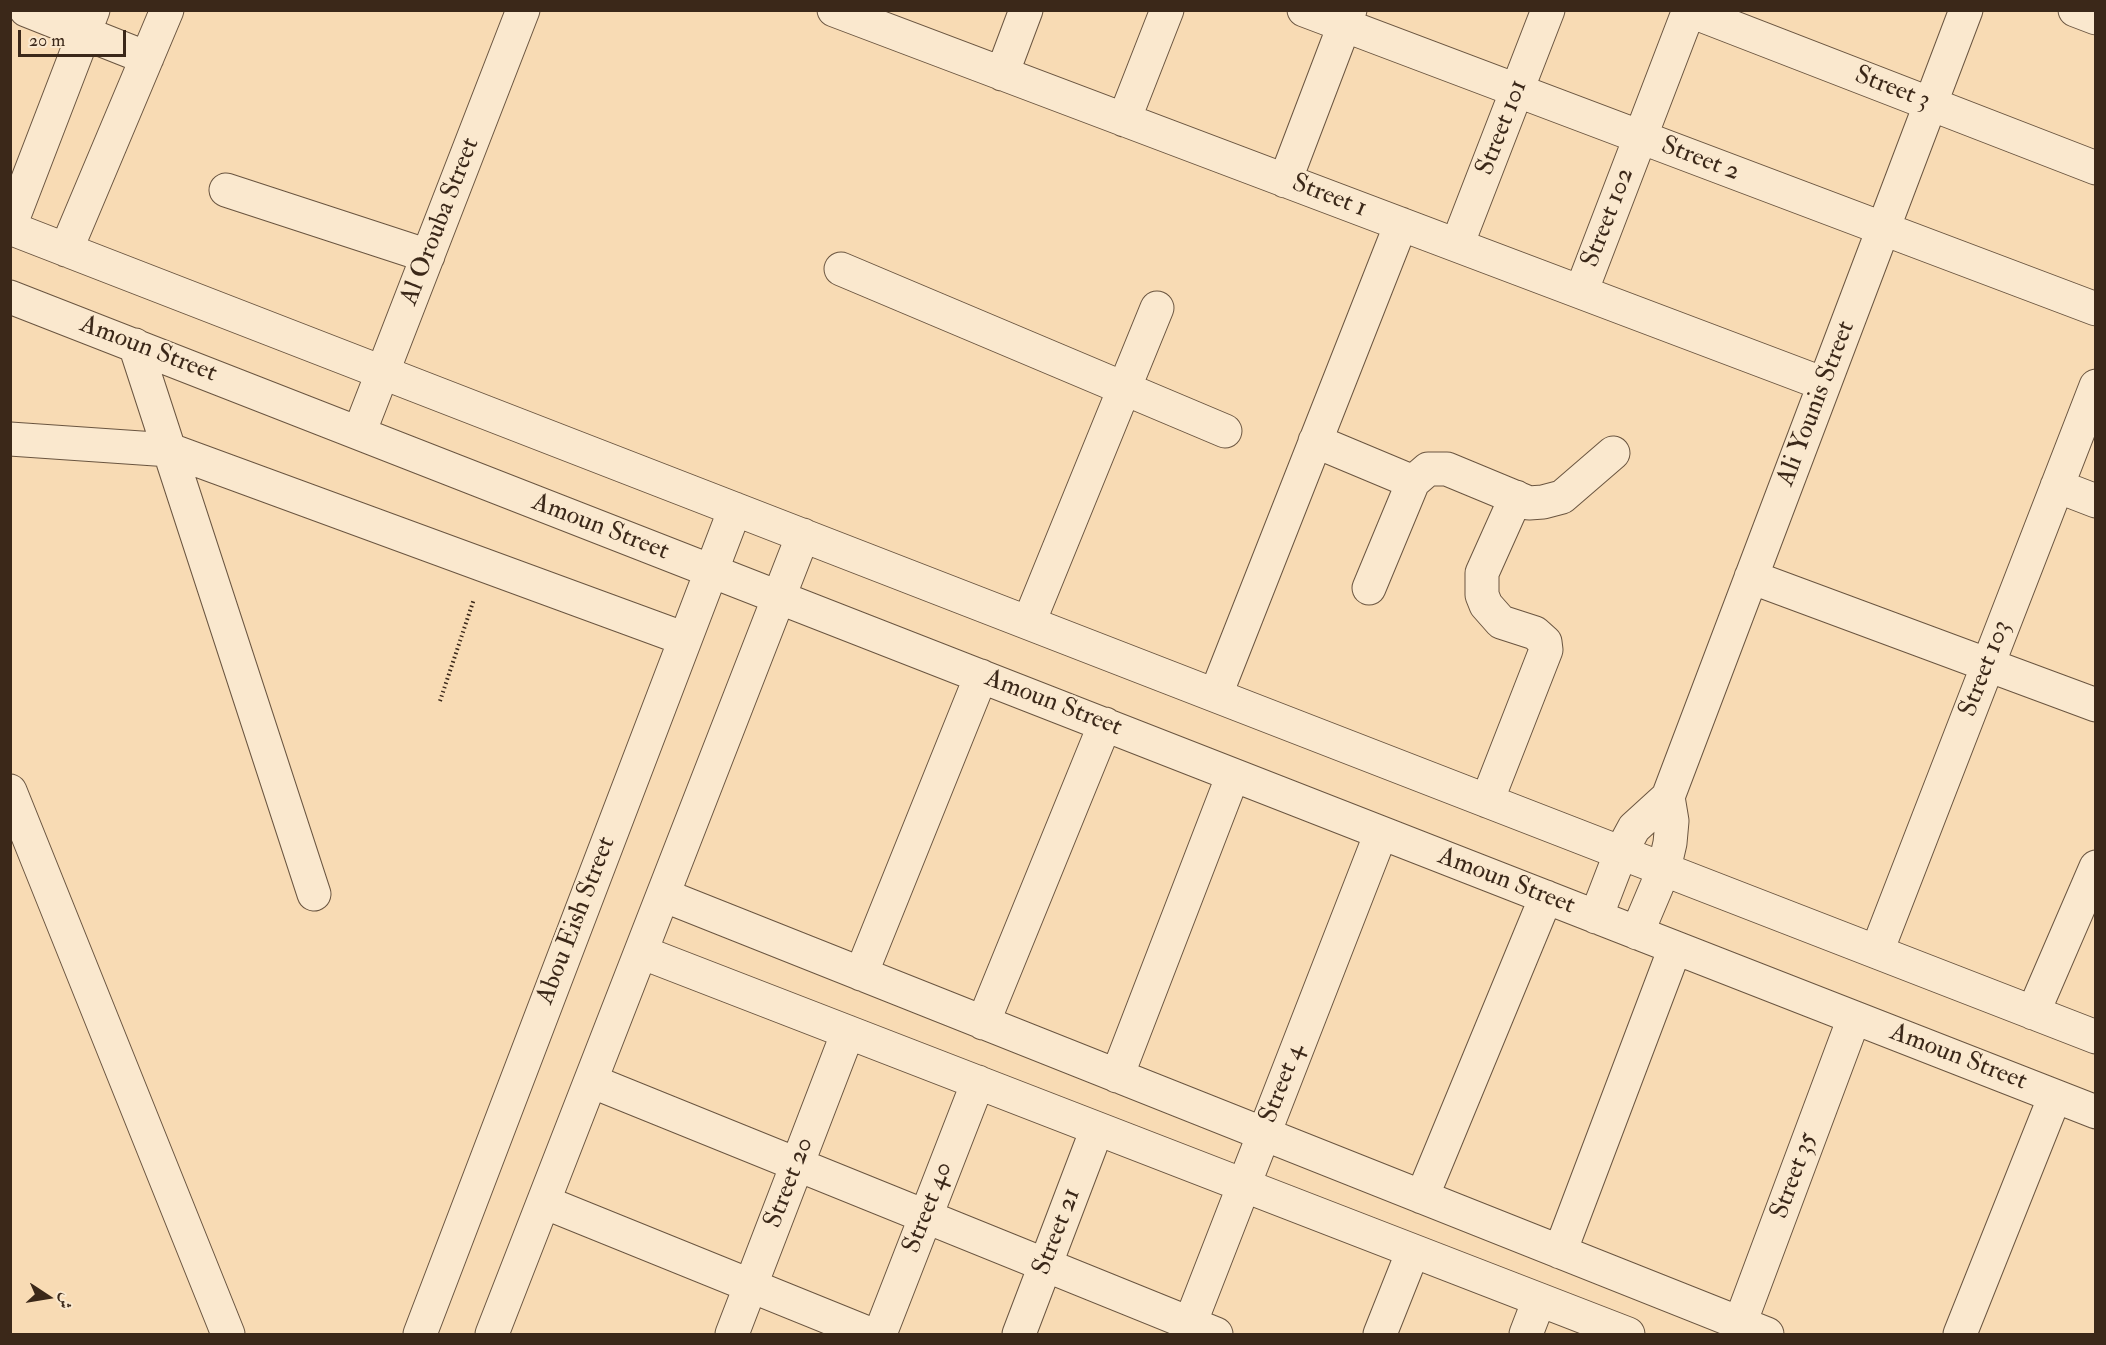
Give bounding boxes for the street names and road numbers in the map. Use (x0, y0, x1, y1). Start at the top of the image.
street label: Street 3 (1850, 60, 1934, 118)
street label: Street 101 (1471, 76, 1535, 180)
street label: Street 2 (1656, 131, 1744, 189)
street label: Al Orouba Street (395, 134, 487, 310)
street label: Street 102 (1576, 164, 1642, 272)
street label: Street 1 (1287, 169, 1371, 225)
street label: Amoun Street (75, 310, 221, 390)
street label: Ali Younis Street (1771, 317, 1863, 491)
street label: Amoun Street (527, 488, 673, 568)
street label: Street 103 (1953, 616, 2019, 722)
street label: Amoun Street (980, 664, 1126, 744)
street label: Abou Eish Street (531, 833, 623, 1009)
street label: Amoun Street (1433, 842, 1579, 922)
street label: Amoun Street (1885, 1018, 2031, 1098)
street label: Street 4 (1254, 1040, 1312, 1128)
street label: Street 35 (1765, 1129, 1825, 1223)
street label: Street 20 (758, 1133, 822, 1233)
street label: Street 40 (897, 1158, 961, 1258)
street label: Street 21 (1027, 1184, 1089, 1280)

